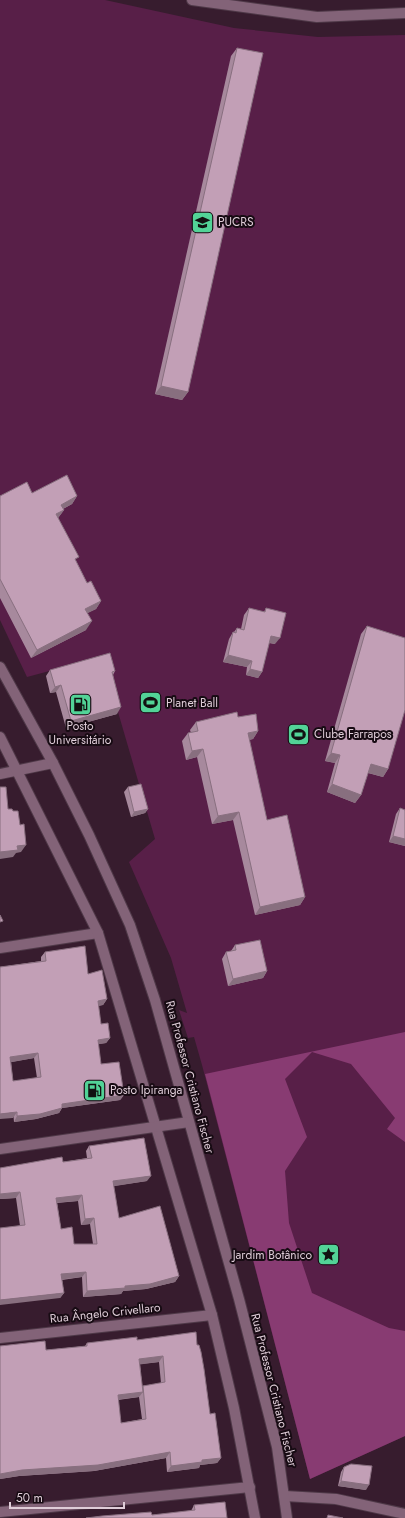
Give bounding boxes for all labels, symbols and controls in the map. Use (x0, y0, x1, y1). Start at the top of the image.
school or university icon: PUCRS (189, 209, 215, 235)
place label: PUCRS (218, 213, 254, 231)
sports icon: Planet Ball (138, 690, 164, 716)
fuel station icon: Posto Universitário (67, 692, 93, 718)
place label: Planet Ball (166, 694, 218, 712)
place label: Posto Universitário (49, 717, 112, 749)
sports icon: Clube Farrapos (285, 721, 311, 747)
place label: Clube Farrapos (314, 725, 392, 743)
street label: Rua Professor Cristiano Fischer (161, 999, 219, 1156)
fuel station icon: Posto Ipiranga (81, 1077, 107, 1103)
place label: Posto Ipiranga (110, 1081, 183, 1099)
place icon: Jardim Botânico (315, 1242, 341, 1268)
place label: Jardim Botânico (231, 1246, 312, 1264)
street label: Rua Ângelo Crivellaro (49, 1298, 162, 1328)
street label: Rua Professor Cristiano Fischer (246, 1311, 302, 1469)
scale bar (10, 1484, 124, 1510)
text: 50 m (16, 1489, 43, 1507)

